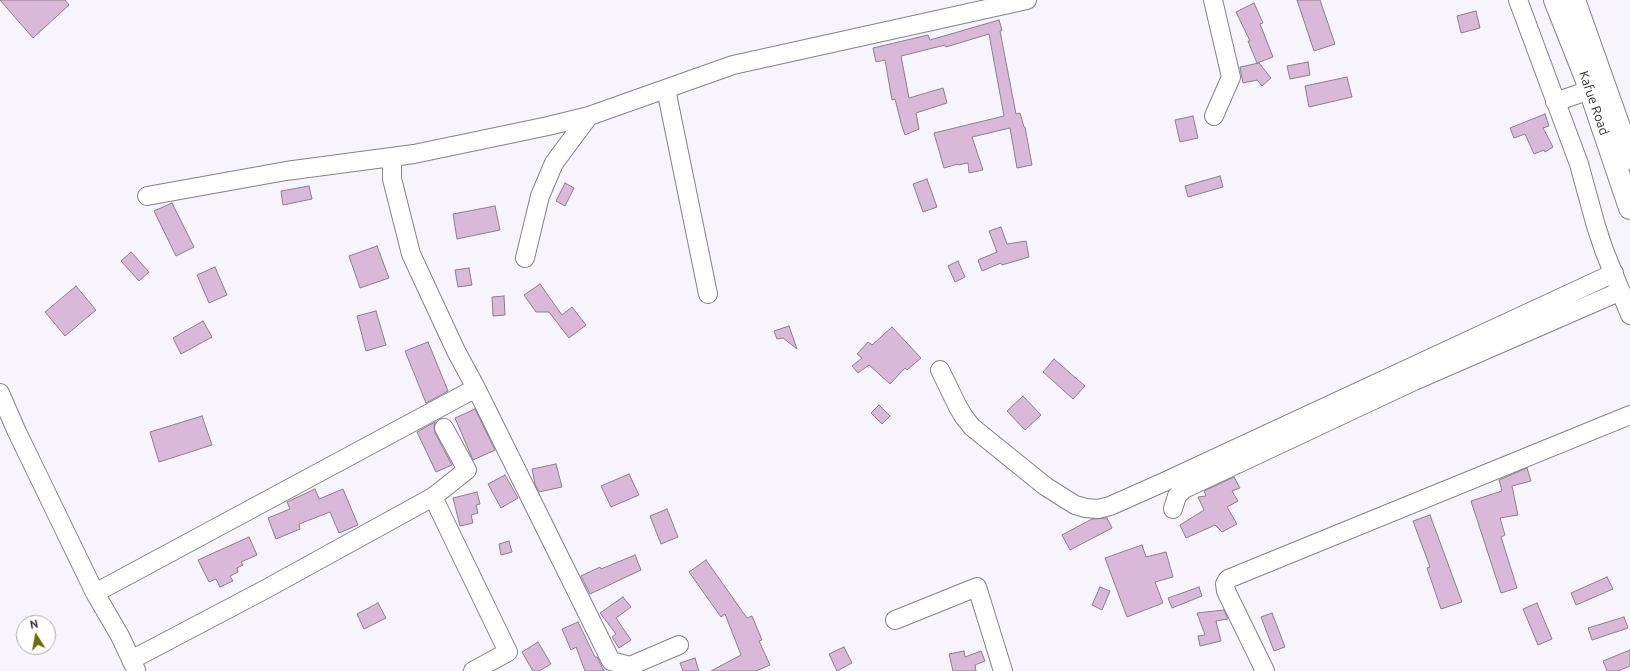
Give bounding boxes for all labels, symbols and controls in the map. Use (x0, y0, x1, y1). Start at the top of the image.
street label: Kafue Road (1576, 69, 1612, 137)
north arrow (16, 615, 56, 655)
text: N (29, 618, 39, 631)

